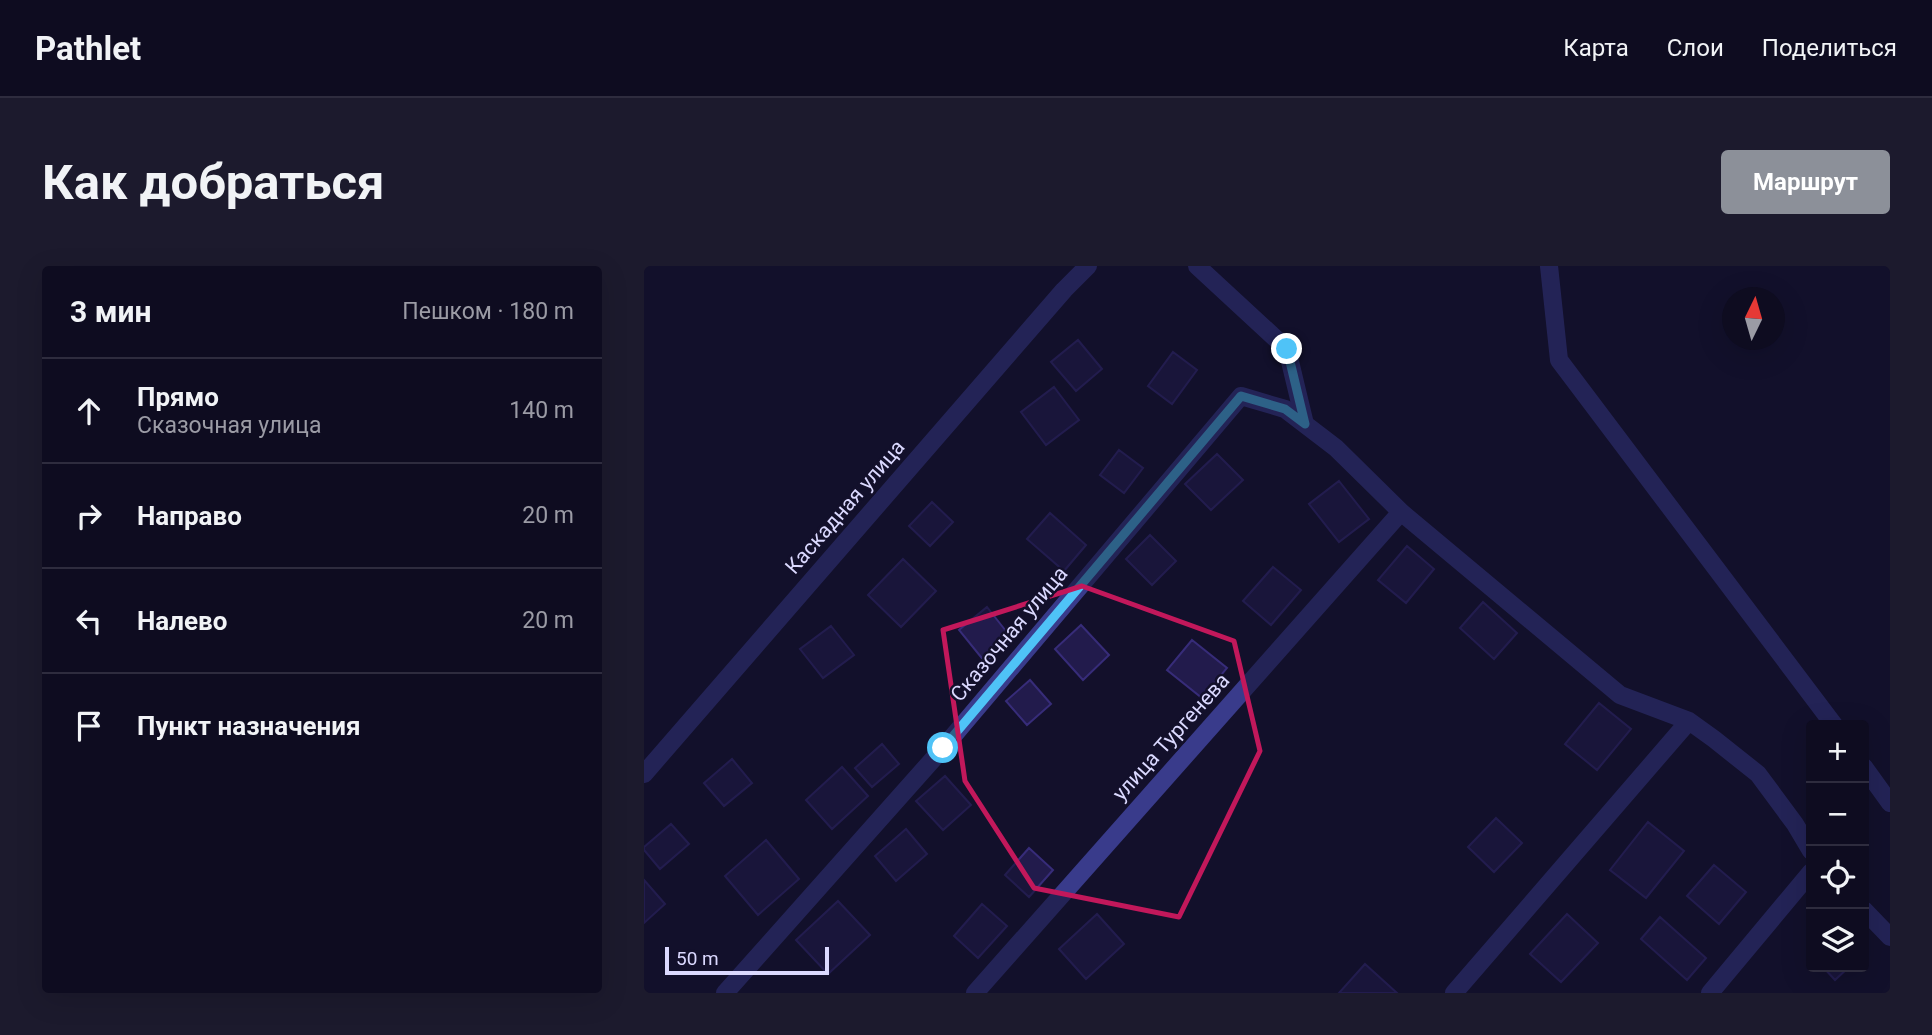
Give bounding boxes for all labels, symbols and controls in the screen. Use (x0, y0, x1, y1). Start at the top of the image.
text: Pathlet (35, 29, 141, 68)
text: Карта (1563, 34, 1629, 62)
text: Слои (1667, 34, 1724, 62)
text: Поделиться (1762, 34, 1897, 62)
button: Маршрут (1721, 150, 1890, 214)
text: Как добраться (42, 154, 384, 211)
north arrow (1722, 287, 1785, 350)
text: 3 мин (70, 294, 151, 329)
text: Пешком · 180 m (402, 298, 574, 325)
route end (1271, 333, 1302, 364)
text: Прямо (137, 382, 219, 412)
icon: ahead (70, 392, 108, 430)
text: 140 m (509, 397, 574, 424)
text: Сказочная улица (137, 412, 321, 439)
street label: Каскадная улица (780, 435, 910, 579)
icon: right (70, 497, 108, 535)
text: Направо (137, 501, 242, 531)
text: 20 m (522, 502, 574, 529)
street label: Сказочная улица (946, 562, 1072, 706)
icon: left (70, 602, 108, 640)
text: Налево (137, 606, 227, 636)
text: 20 m (522, 607, 574, 634)
street label: улица Тургенева (1108, 669, 1234, 805)
icon: arrive (70, 707, 108, 745)
text: Пункт назначения (137, 711, 361, 741)
map controls (1806, 720, 1869, 972)
button: + (1806, 720, 1869, 783)
route start (927, 732, 958, 763)
button: − (1806, 783, 1869, 846)
button: locate (1806, 846, 1869, 909)
button: layers (1806, 909, 1869, 972)
scale bar (665, 944, 830, 976)
text: 50 m (676, 947, 719, 970)

